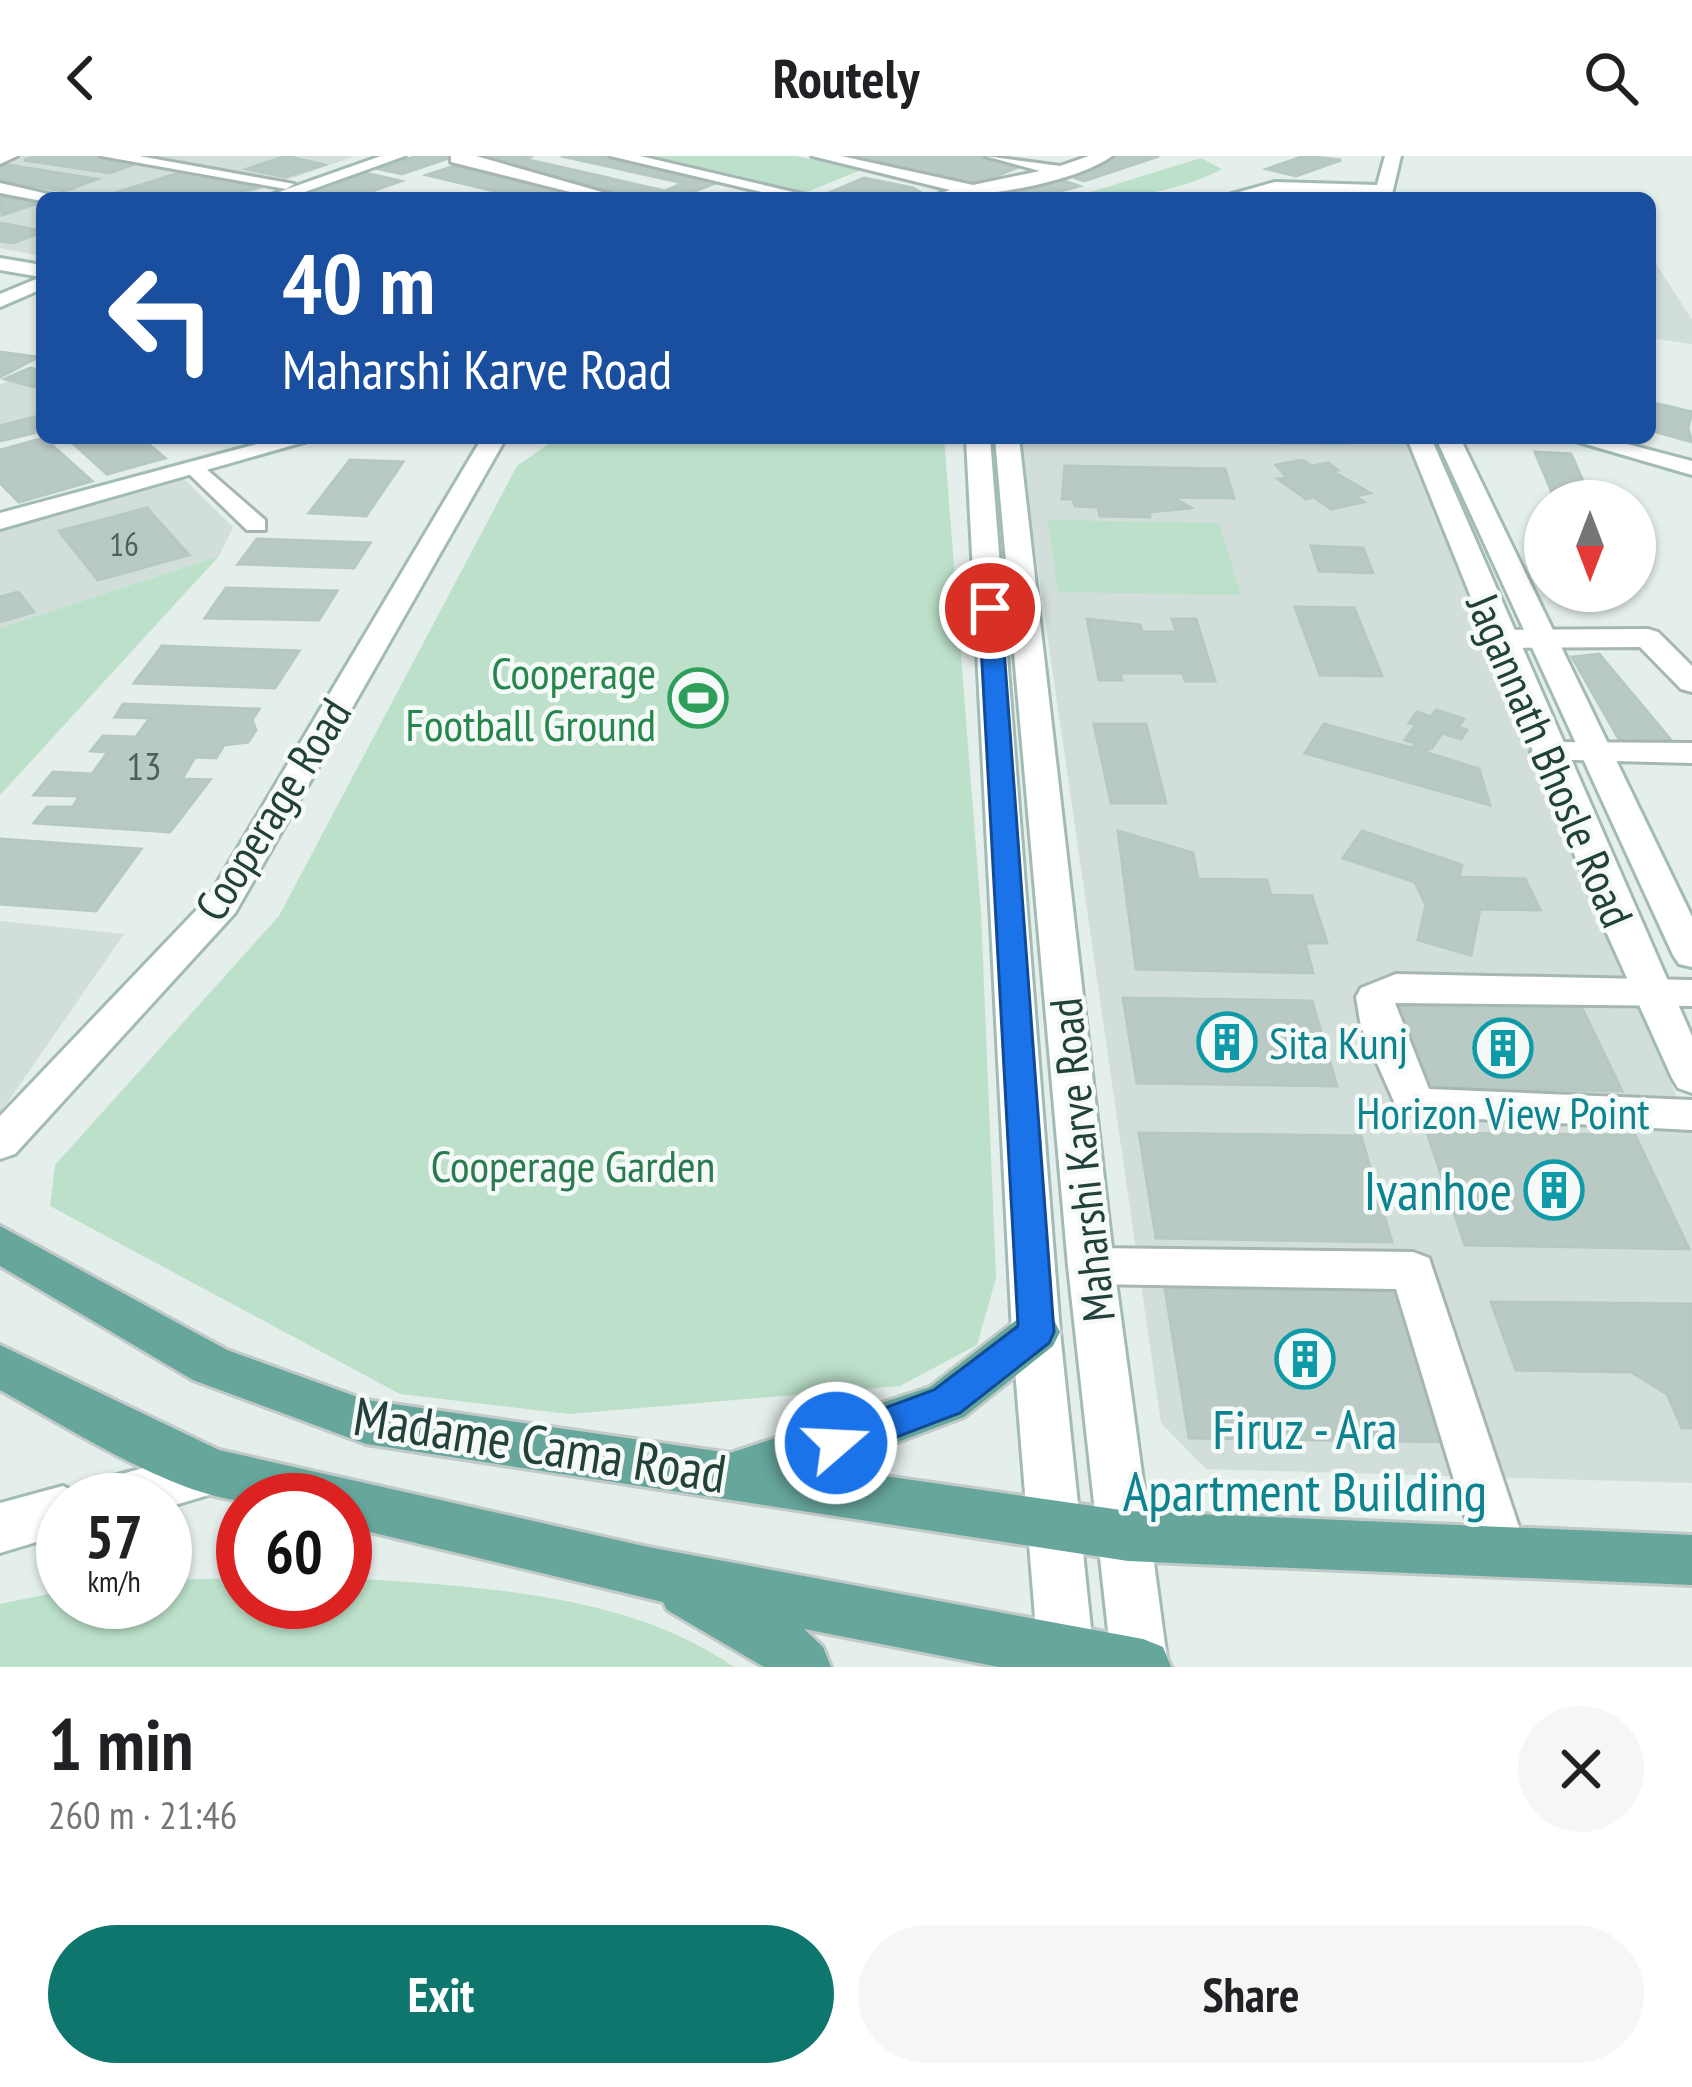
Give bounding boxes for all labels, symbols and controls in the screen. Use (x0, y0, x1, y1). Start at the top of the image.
text: Routely (773, 43, 919, 113)
icon: back (48, 45, 114, 111)
icon: search (1578, 45, 1644, 111)
text: 40 m (282, 228, 435, 337)
icon: left (84, 240, 240, 396)
text: Maharshi Karve Road (282, 334, 672, 404)
north arrow (1524, 480, 1656, 612)
map controls (1524, 480, 1656, 612)
house number: 16 (109, 522, 139, 565)
pin (939, 557, 1041, 659)
icon: arrive (957, 575, 1023, 641)
street label: Jagannath Bhosle Road (1454, 583, 1647, 935)
place label: Cooperage Football Ground (405, 643, 656, 753)
sports icon: Cooperage Football Ground (667, 667, 729, 729)
street label: Cooperage Road (181, 687, 363, 931)
house number: 13 (126, 740, 162, 791)
street label: Maharshi Karve Road (1035, 995, 1127, 1325)
building icon: Sita Kunj (1196, 1011, 1258, 1073)
place label: Sita Kunj (1269, 1013, 1408, 1071)
building icon: Horizon View Point (1472, 1017, 1534, 1079)
place label: Horizon View Point (1356, 1083, 1650, 1141)
park label: Cooperage Garden (431, 1136, 715, 1194)
place label: Ivanhoe (1364, 1155, 1512, 1225)
building icon: Ivanhoe (1523, 1159, 1585, 1221)
building icon: Firuz - Ara Apartment Building (1274, 1328, 1336, 1390)
street label: Madame Cama Road (349, 1380, 731, 1508)
position arrow (773, 1380, 899, 1506)
place label: Firuz - Ara Apartment Building (1123, 1394, 1487, 1526)
speed limit sign: 60 (216, 1473, 372, 1629)
text: 57 (85, 1497, 143, 1575)
text: km/h (87, 1561, 141, 1600)
text: 1 min (48, 1697, 193, 1790)
button: close (1518, 1706, 1644, 1832)
text: 260 m · 21:46 (48, 1789, 237, 1840)
button: Exit (48, 1925, 834, 2063)
button: Share (858, 1925, 1644, 2063)

